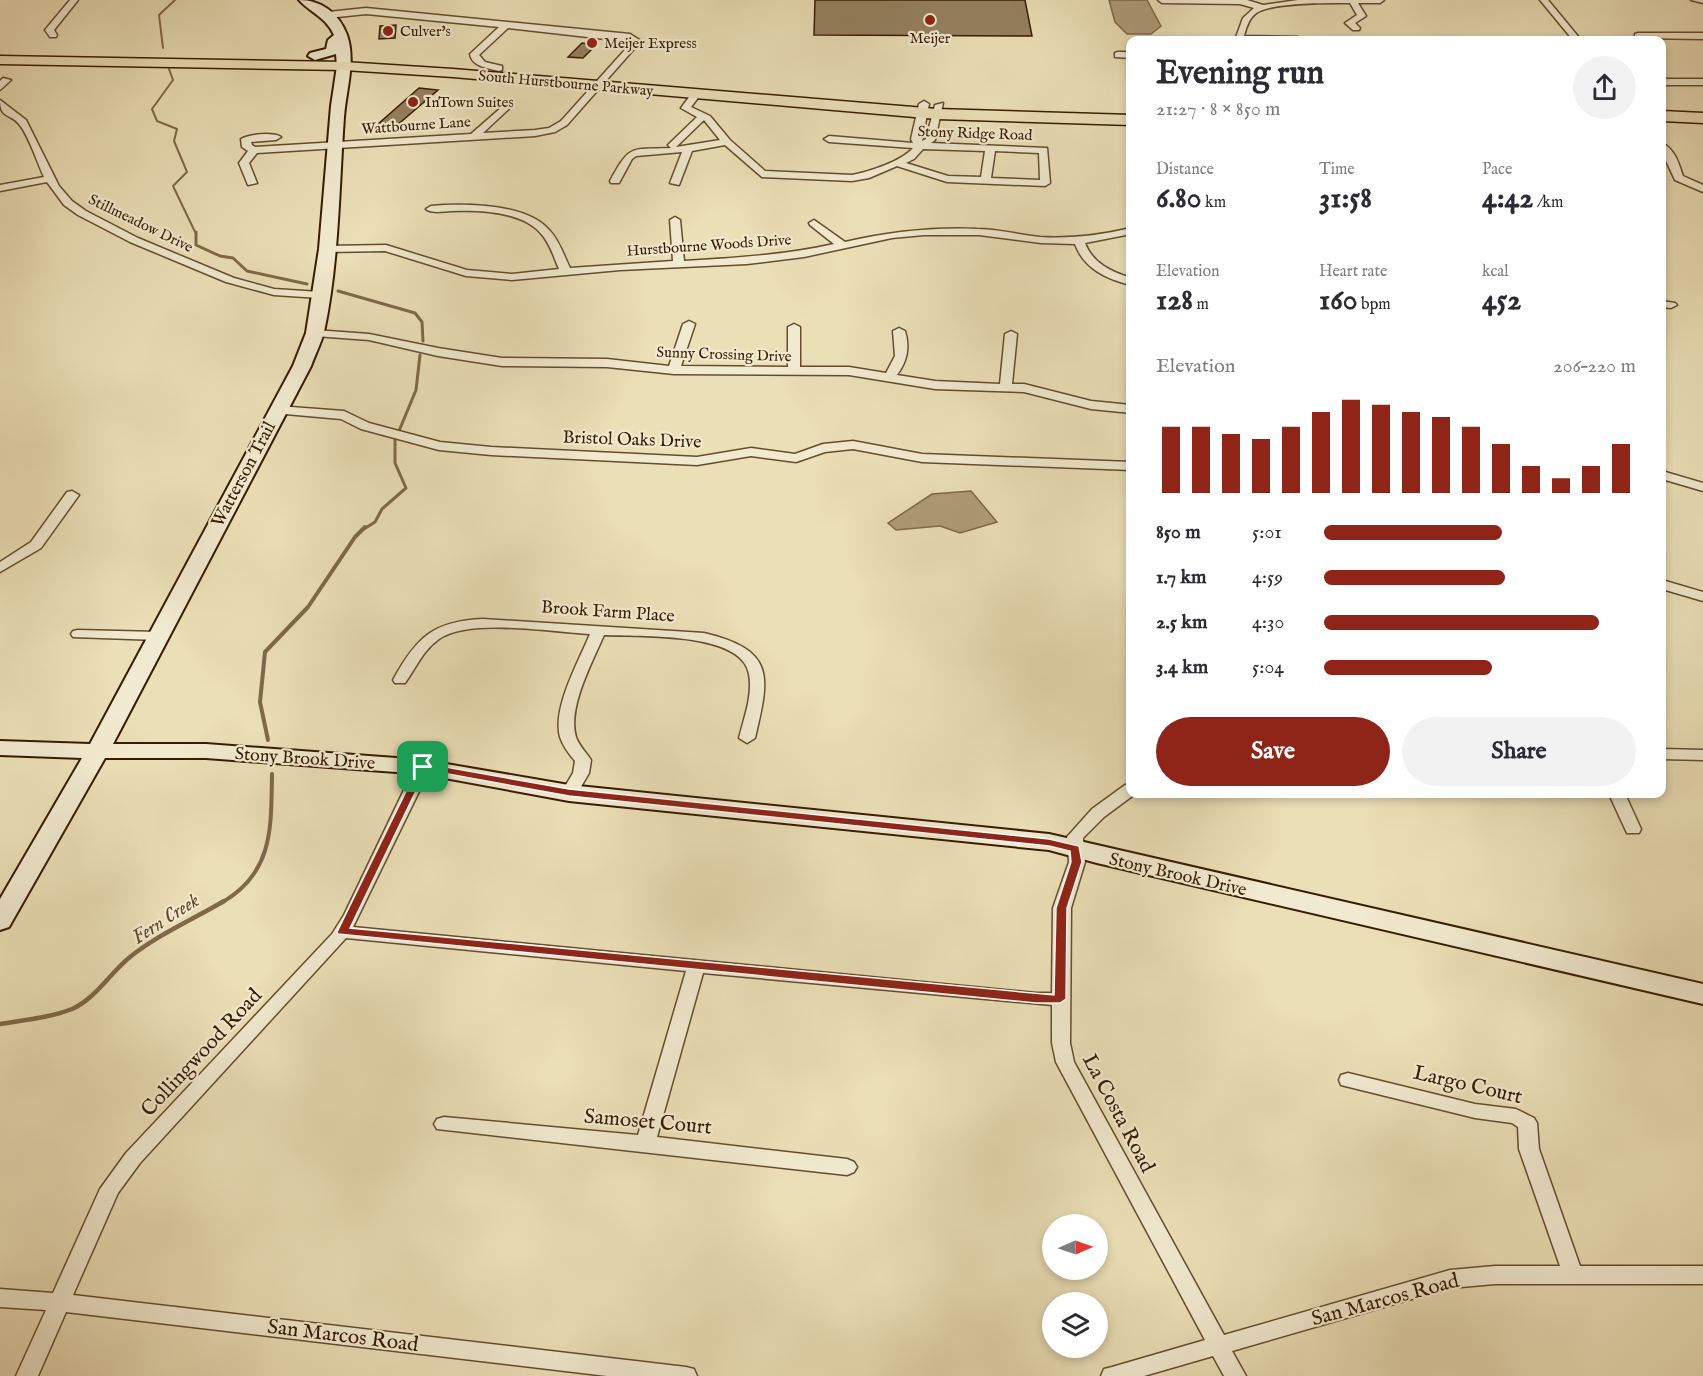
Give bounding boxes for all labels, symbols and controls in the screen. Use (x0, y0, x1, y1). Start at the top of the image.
marker: Meijer (923, 13, 937, 27)
place label: Culver's (400, 22, 451, 41)
marker: Culver's (381, 24, 395, 38)
place label: Meijer (910, 29, 951, 48)
place label: Meijer Express (604, 34, 697, 53)
marker: Meijer Express (585, 36, 599, 50)
text: Evening run (1156, 53, 1324, 95)
button: share (1573, 56, 1636, 119)
street label: South Hurstbourne Parkway (478, 66, 655, 101)
place label: InTown Suites (425, 93, 514, 112)
marker: InTown Suites (406, 95, 420, 109)
text: 21:27 · 8 × 850 m (1156, 97, 1281, 122)
street label: Wattbourne Lane (361, 112, 472, 139)
street label: Stony Ridge Road (917, 122, 1034, 145)
text: Distance (1156, 160, 1214, 180)
text: Time (1319, 160, 1355, 180)
text: Pace (1482, 160, 1512, 180)
text: 6.80 (1156, 180, 1202, 218)
text: 31:58 (1319, 180, 1372, 218)
text: 4:42 (1482, 180, 1533, 218)
street label: Stillmeadow Drive (85, 190, 196, 257)
text: km (1202, 193, 1226, 213)
text: /km (1533, 193, 1563, 213)
street label: Hurstbourne Woods Drive (626, 230, 792, 261)
text: Elevation (1156, 262, 1219, 282)
text: Heart rate (1319, 262, 1387, 282)
text: kcal (1482, 262, 1509, 282)
text: 128 (1156, 282, 1193, 320)
text: 160 (1319, 282, 1358, 320)
text: 452 (1482, 282, 1521, 320)
text: m (1193, 295, 1209, 315)
text: bpm (1358, 295, 1391, 315)
street label: Sunny Crossing Drive (656, 343, 792, 366)
text: Elevation (1156, 354, 1235, 379)
text: 206–220 m (1553, 354, 1636, 379)
street label: Watterson Trail (207, 418, 282, 531)
street label: Bristol Oaks Drive (562, 427, 702, 454)
text: 850 m (1156, 520, 1201, 545)
text: 5:01 (1252, 520, 1282, 545)
text: 1.7 km (1156, 565, 1207, 590)
text: 4:59 (1252, 565, 1283, 590)
street label: Brook Farm Place (540, 596, 675, 629)
text: 2.5 km (1156, 610, 1207, 635)
text: 4:30 (1252, 610, 1284, 635)
text: 3.4 km (1156, 655, 1208, 680)
text: 5:04 (1252, 655, 1284, 680)
button: Save (1156, 717, 1390, 786)
button: Share (1402, 717, 1636, 786)
pin (397, 741, 448, 792)
street label: Stony Brook Drive (234, 743, 376, 776)
icon: arrive (406, 750, 439, 783)
street label: Stony Brook Drive (1107, 848, 1249, 902)
water label: Fern Creek (127, 888, 204, 950)
street label: Collingwood Road (136, 983, 269, 1123)
street label: La Costa Road (1075, 1050, 1161, 1178)
street label: Largo Court (1411, 1060, 1525, 1111)
street label: Samoset Court (583, 1103, 713, 1142)
north arrow (1042, 1214, 1108, 1280)
map controls (1042, 1214, 1108, 1358)
street label: San Marcos Road (1309, 1268, 1463, 1333)
button: layers (1042, 1292, 1108, 1358)
street label: San Marcos Road (266, 1314, 421, 1359)

